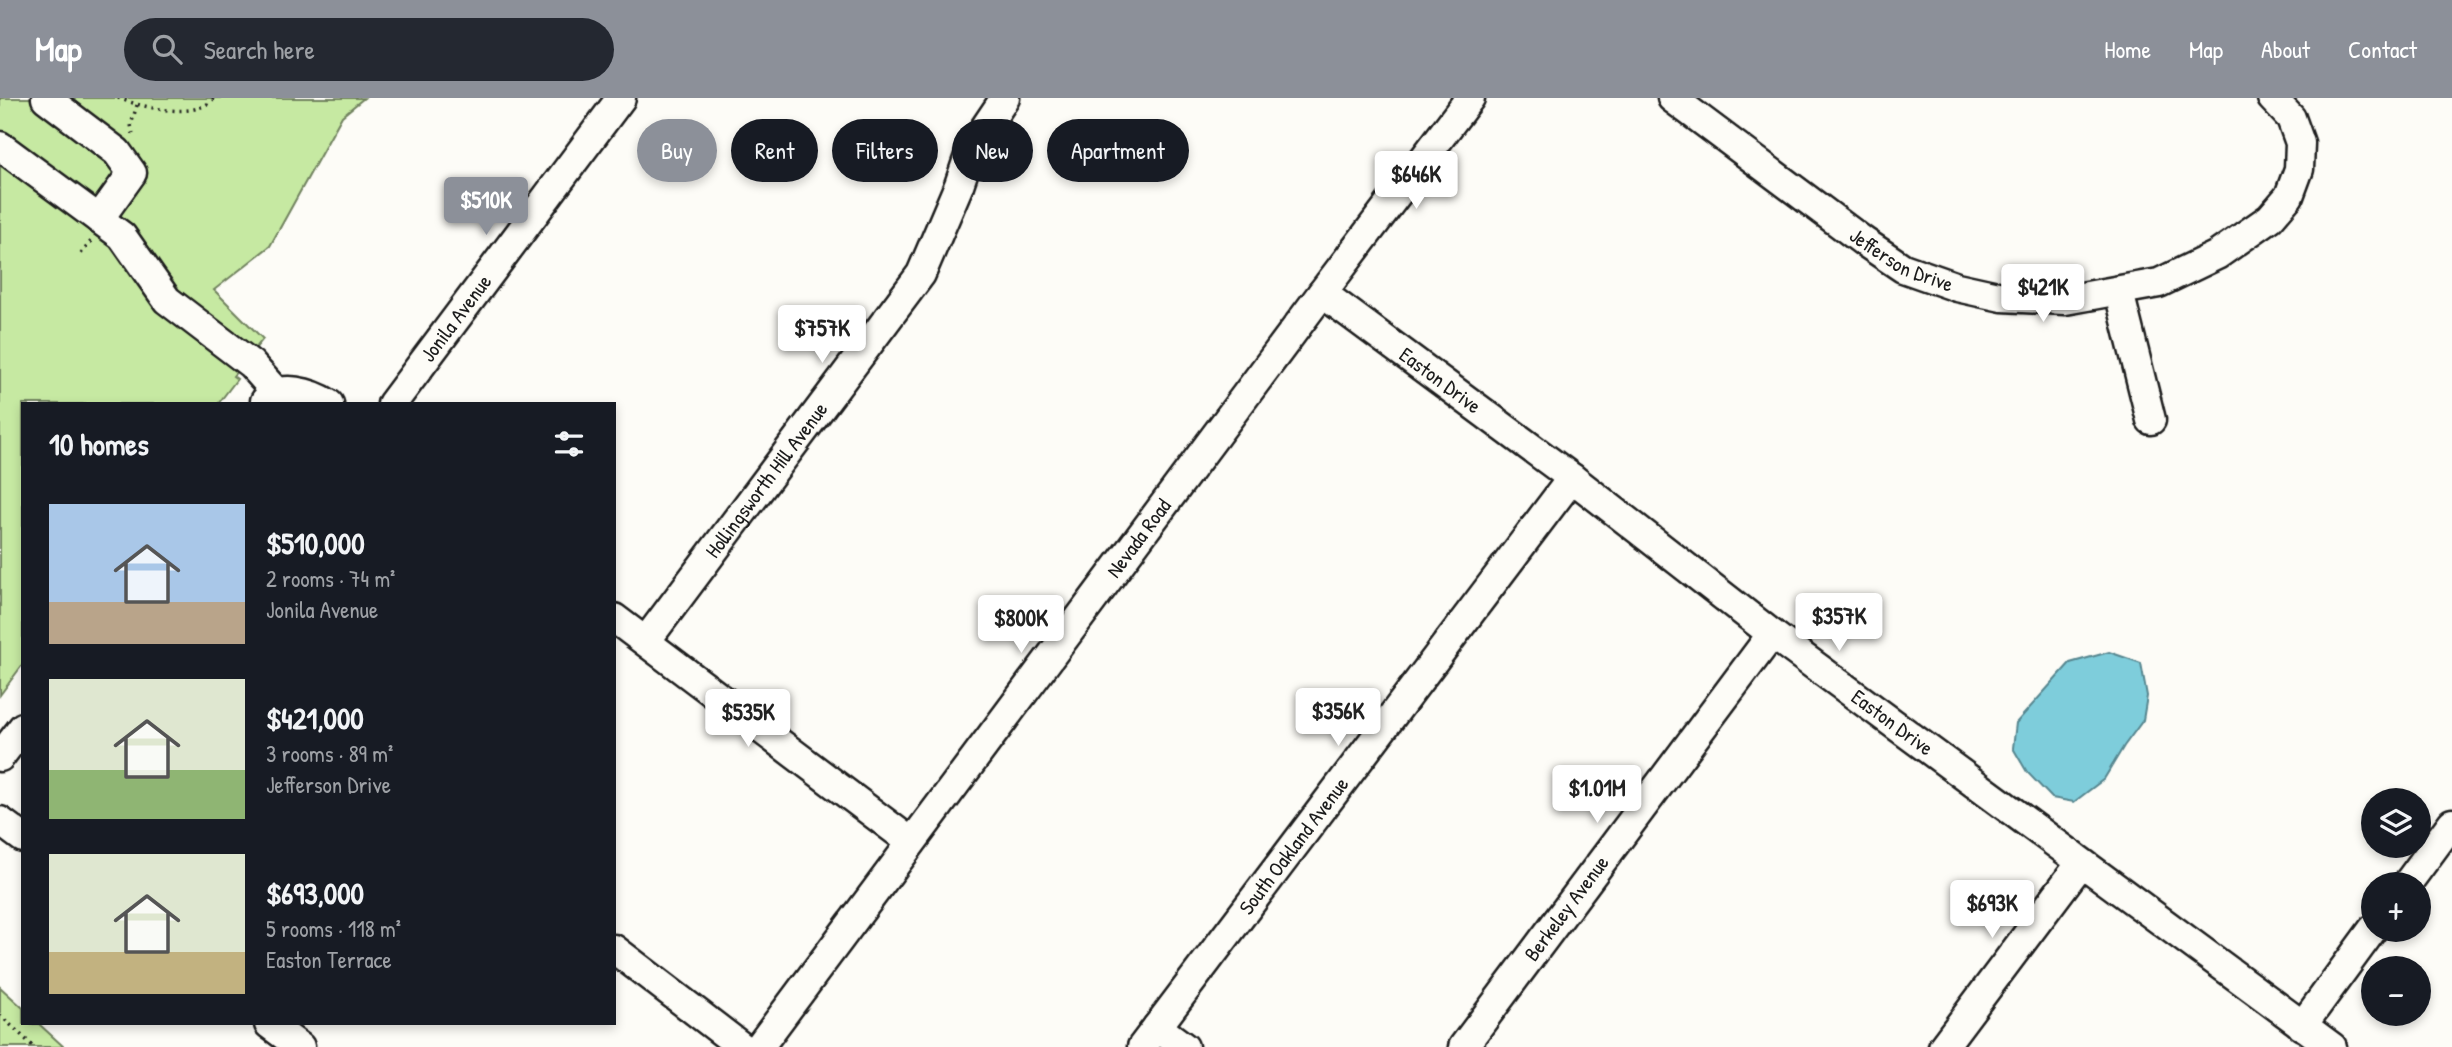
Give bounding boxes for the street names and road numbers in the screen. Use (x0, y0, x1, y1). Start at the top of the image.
street label: Jefferson Drive (1844, 221, 1957, 299)
street label: Jonila Avenue (413, 268, 498, 368)
street label: Easton Drive (1394, 340, 1487, 420)
street label: Hollingsworth Hill Avenue (698, 396, 834, 564)
street label: Nevada Road (1099, 492, 1178, 583)
street label: Easton Drive (1846, 682, 1939, 762)
street label: South Oakland Avenue (1232, 771, 1355, 920)
street label: Berkeley Avenue (1517, 849, 1615, 967)

